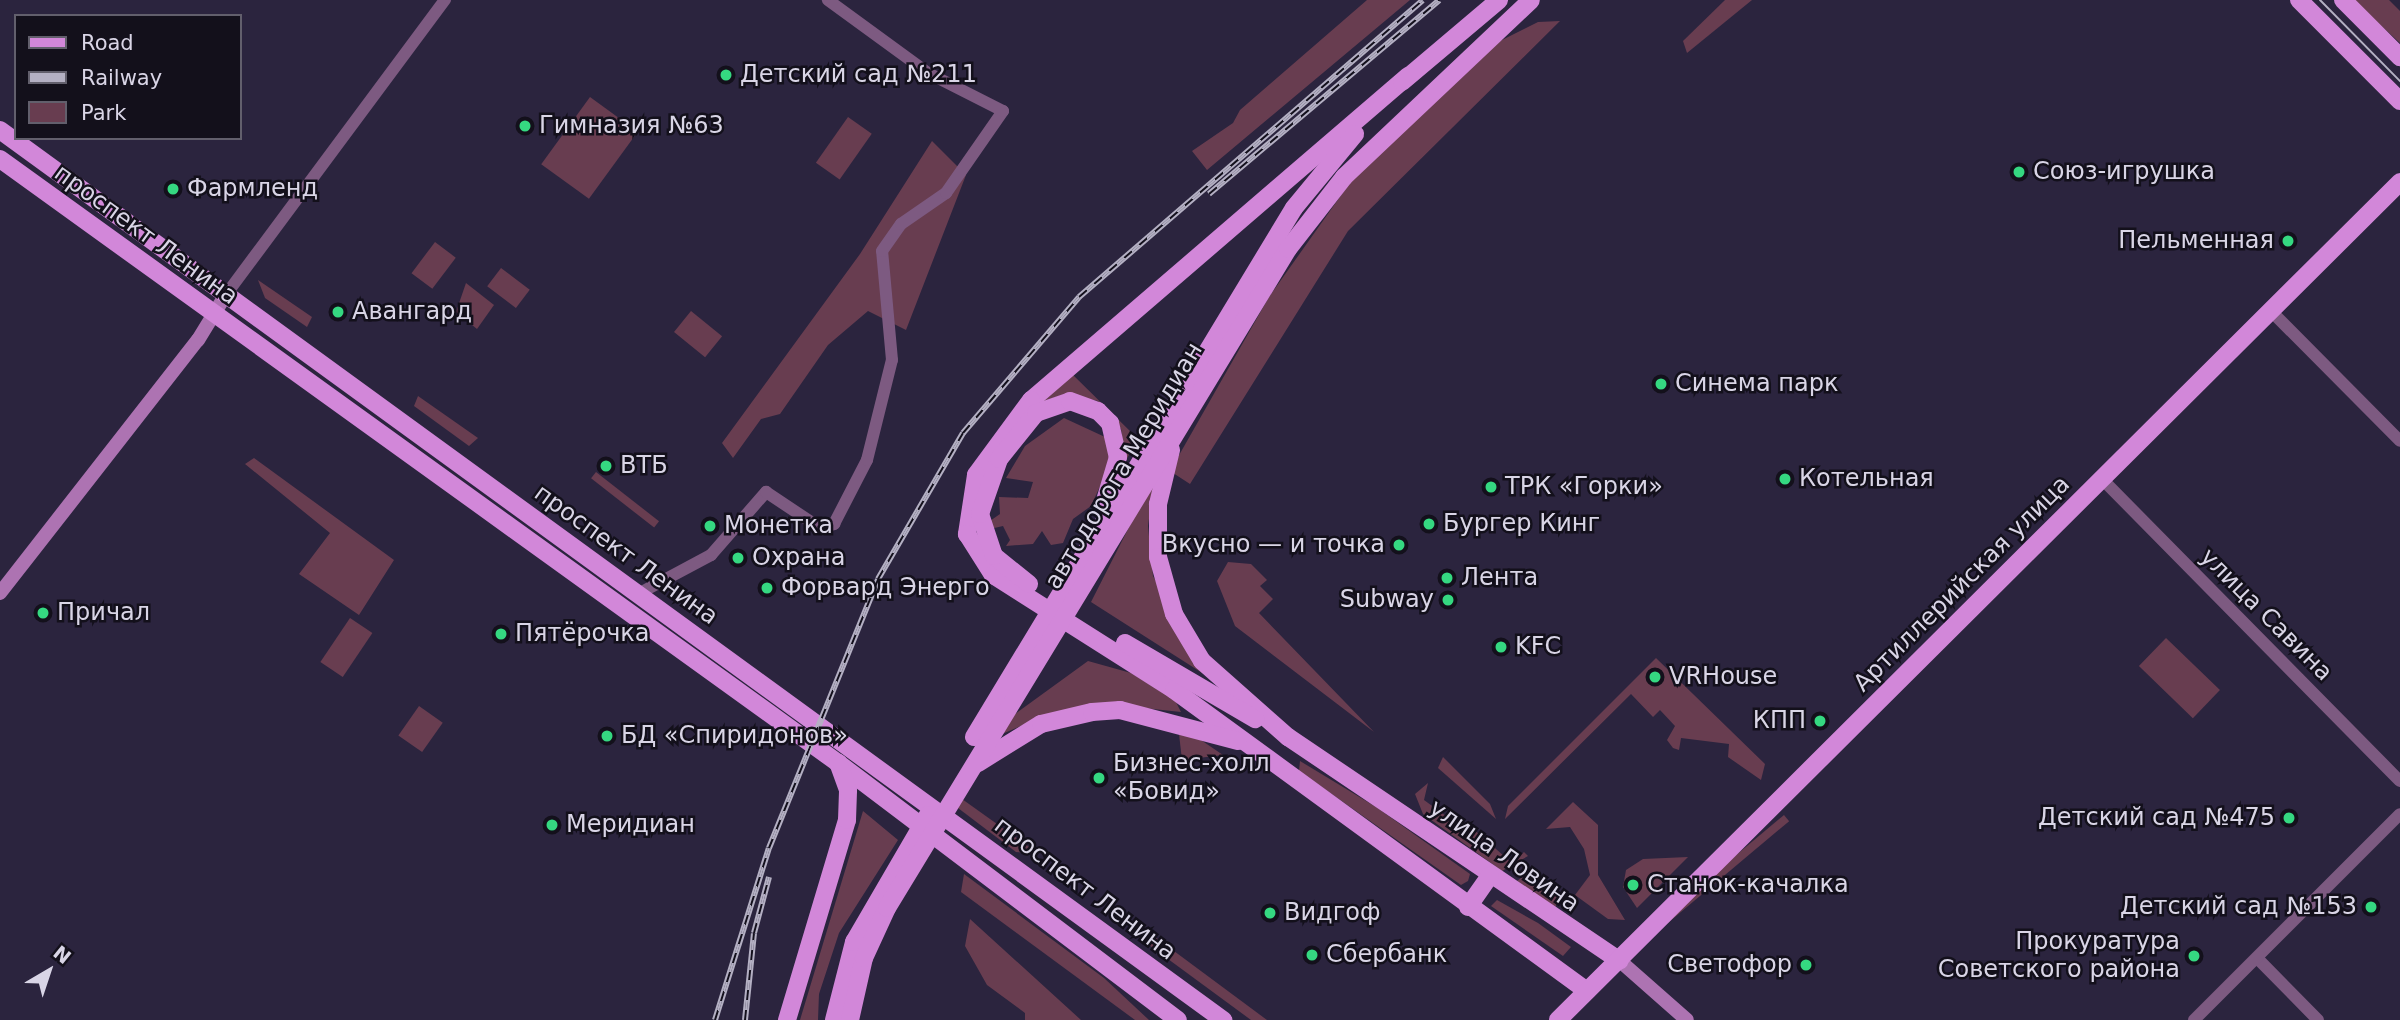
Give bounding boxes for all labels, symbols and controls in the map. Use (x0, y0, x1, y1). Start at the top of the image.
legend (14, 14, 242, 140)
text: Road (81, 31, 134, 55)
place label: Детский сад №211 (740, 61, 977, 89)
text: Railway (81, 66, 162, 90)
marker: Детский сад №211 (718, 67, 734, 83)
text: Park (81, 101, 126, 125)
place label: Гимназия №63 (539, 112, 724, 140)
marker: Гимназия №63 (517, 118, 533, 134)
place label: Союз-игрушка (2033, 158, 2215, 186)
street label: проспект Ленина (49, 159, 243, 311)
marker: Союз-игрушка (2011, 164, 2027, 180)
place label: Фармленд (187, 175, 318, 203)
marker: Фармленд (165, 181, 181, 197)
place label: Пельменная (2118, 227, 2274, 255)
marker: Пельменная (2280, 233, 2296, 249)
place label: Авангард (352, 298, 472, 326)
marker: Авангард (330, 304, 346, 320)
street label: автодорога Меридиан (1039, 337, 1209, 595)
place label: Синема парк (1675, 370, 1838, 398)
marker: Синема парк (1653, 376, 1669, 392)
place label: ВТБ (620, 452, 668, 480)
marker: ВТБ (598, 458, 614, 474)
place label: Котельная (1799, 465, 1934, 493)
street label: Артиллерийская улица (1848, 470, 2076, 698)
marker: Котельная (1777, 471, 1793, 487)
place label: ТРК «Горки» (1505, 473, 1663, 501)
street label: проспект Ленина (529, 479, 723, 631)
marker: ТРК «Горки» (1483, 479, 1499, 495)
place label: Бургер Кинг (1443, 510, 1600, 538)
place label: Монетка (724, 512, 833, 540)
marker: Бургер Кинг (1421, 516, 1437, 532)
marker: Монетка (702, 518, 718, 534)
place label: Вкусно — и точка (1162, 531, 1385, 559)
marker: Вкусно — и точка (1391, 537, 1407, 553)
street label: улица Савина (2194, 543, 2338, 687)
place label: Охрана (752, 544, 845, 572)
marker: Охрана (730, 550, 746, 566)
place label: Лента (1461, 564, 1538, 592)
marker: Лента (1439, 570, 1455, 586)
place label: Форвард Энерго (781, 574, 990, 602)
marker: Форвард Энерго (759, 580, 775, 596)
place label: Subway (1340, 586, 1434, 614)
marker: Subway (1440, 592, 1456, 608)
place label: Причал (57, 599, 150, 627)
marker: Причал (35, 605, 51, 621)
place label: Пятёрочка (515, 620, 650, 648)
marker: Пятёрочка (493, 626, 509, 642)
place label: KFC (1515, 633, 1561, 661)
marker: KFC (1493, 639, 1509, 655)
place label: VRHouse (1669, 663, 1777, 691)
marker: VRHouse (1647, 669, 1663, 685)
place label: КПП (1753, 707, 1806, 735)
marker: КПП (1812, 713, 1828, 729)
place label: БД «Спиридонов» (621, 722, 848, 750)
marker: БД «Спиридонов» (599, 728, 615, 744)
place label: Бизнес-холл «Бовид» (1113, 750, 1270, 806)
marker: Бизнес-холл «Бовид» (1091, 770, 1107, 786)
street label: улица Ловина (1423, 794, 1585, 918)
place label: Детский сад №475 (2038, 804, 2275, 832)
marker: Детский сад №475 (2281, 810, 2297, 826)
place label: Меридиан (566, 811, 695, 839)
street label: проспект Ленина (989, 811, 1181, 967)
marker: Меридиан (544, 817, 560, 833)
place label: Станок-качалка (1647, 871, 1849, 899)
marker: Станок-качалка (1625, 877, 1641, 893)
place label: Детский сад №153 (2120, 893, 2357, 921)
place label: Видгоф (1284, 899, 1380, 927)
marker: Детский сад №153 (2363, 899, 2379, 915)
marker: Видгоф (1262, 905, 1278, 921)
place label: Прокуратура Советского района (1938, 928, 2180, 984)
north arrow (14, 936, 84, 1006)
text: N (49, 941, 75, 968)
place label: Сбербанк (1326, 941, 1447, 969)
marker: Сбербанк (1304, 947, 1320, 963)
marker: Прокуратура Советского района (2186, 948, 2202, 964)
place label: Светофор (1667, 951, 1792, 979)
marker: Светофор (1798, 957, 1814, 973)

